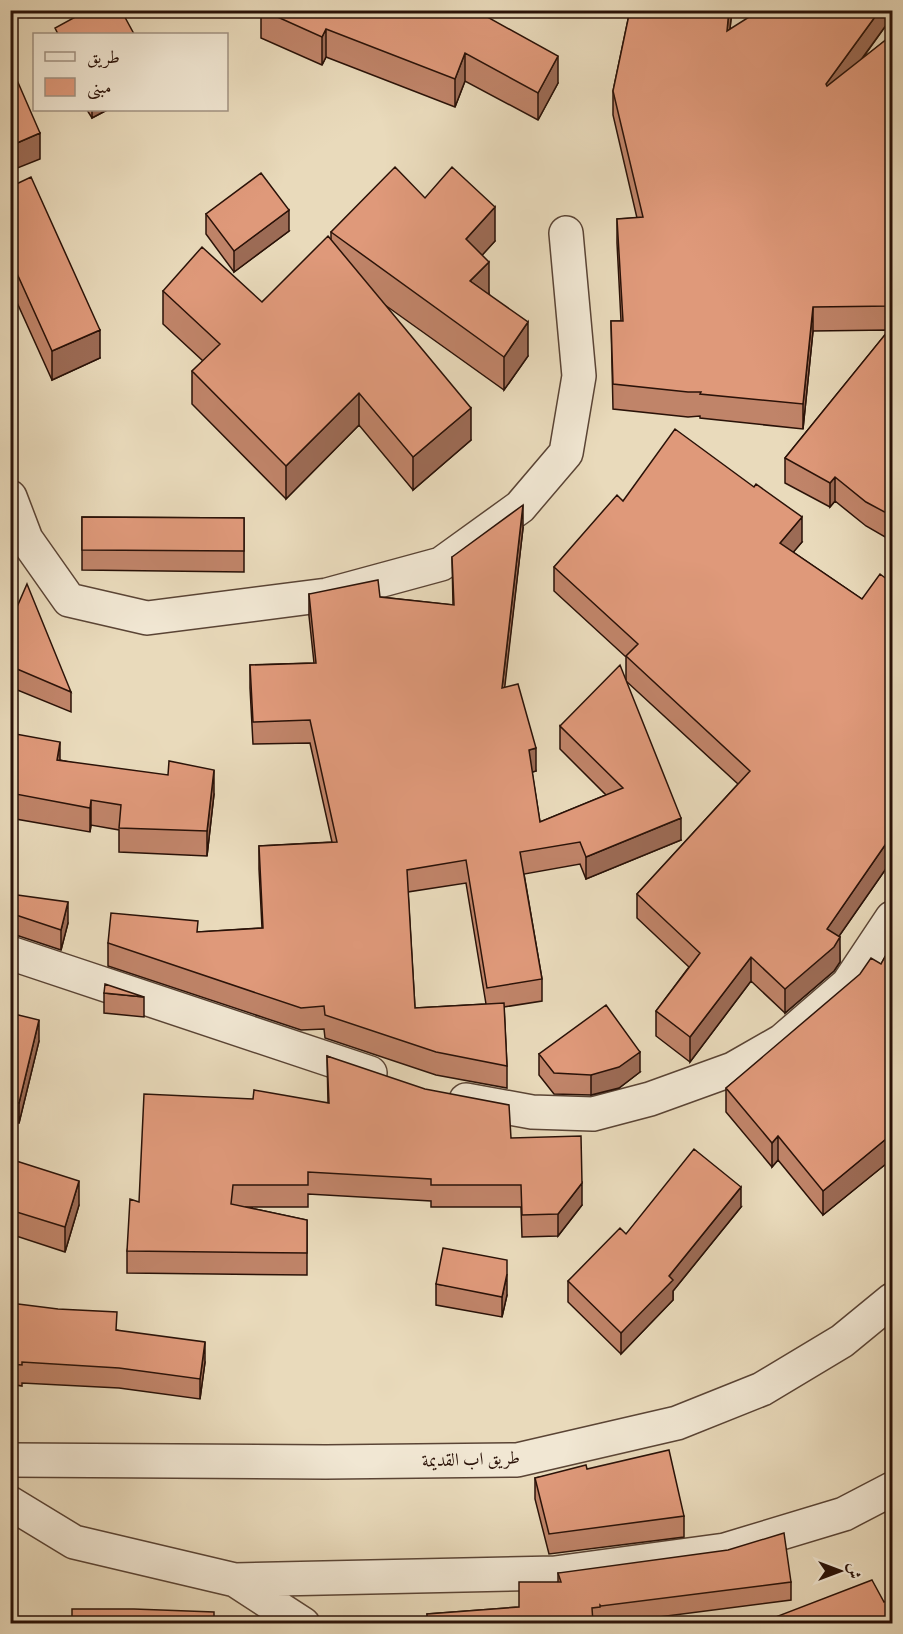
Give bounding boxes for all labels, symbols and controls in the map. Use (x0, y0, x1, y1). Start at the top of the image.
legend (33, 33, 228, 111)
text: طريق (87, 47, 120, 69)
text: مبنى (87, 77, 112, 100)
street label: طريق اب القديمة (422, 1447, 521, 1473)
north arrow (810, 1541, 870, 1601)
text: ش (844, 1563, 864, 1579)

